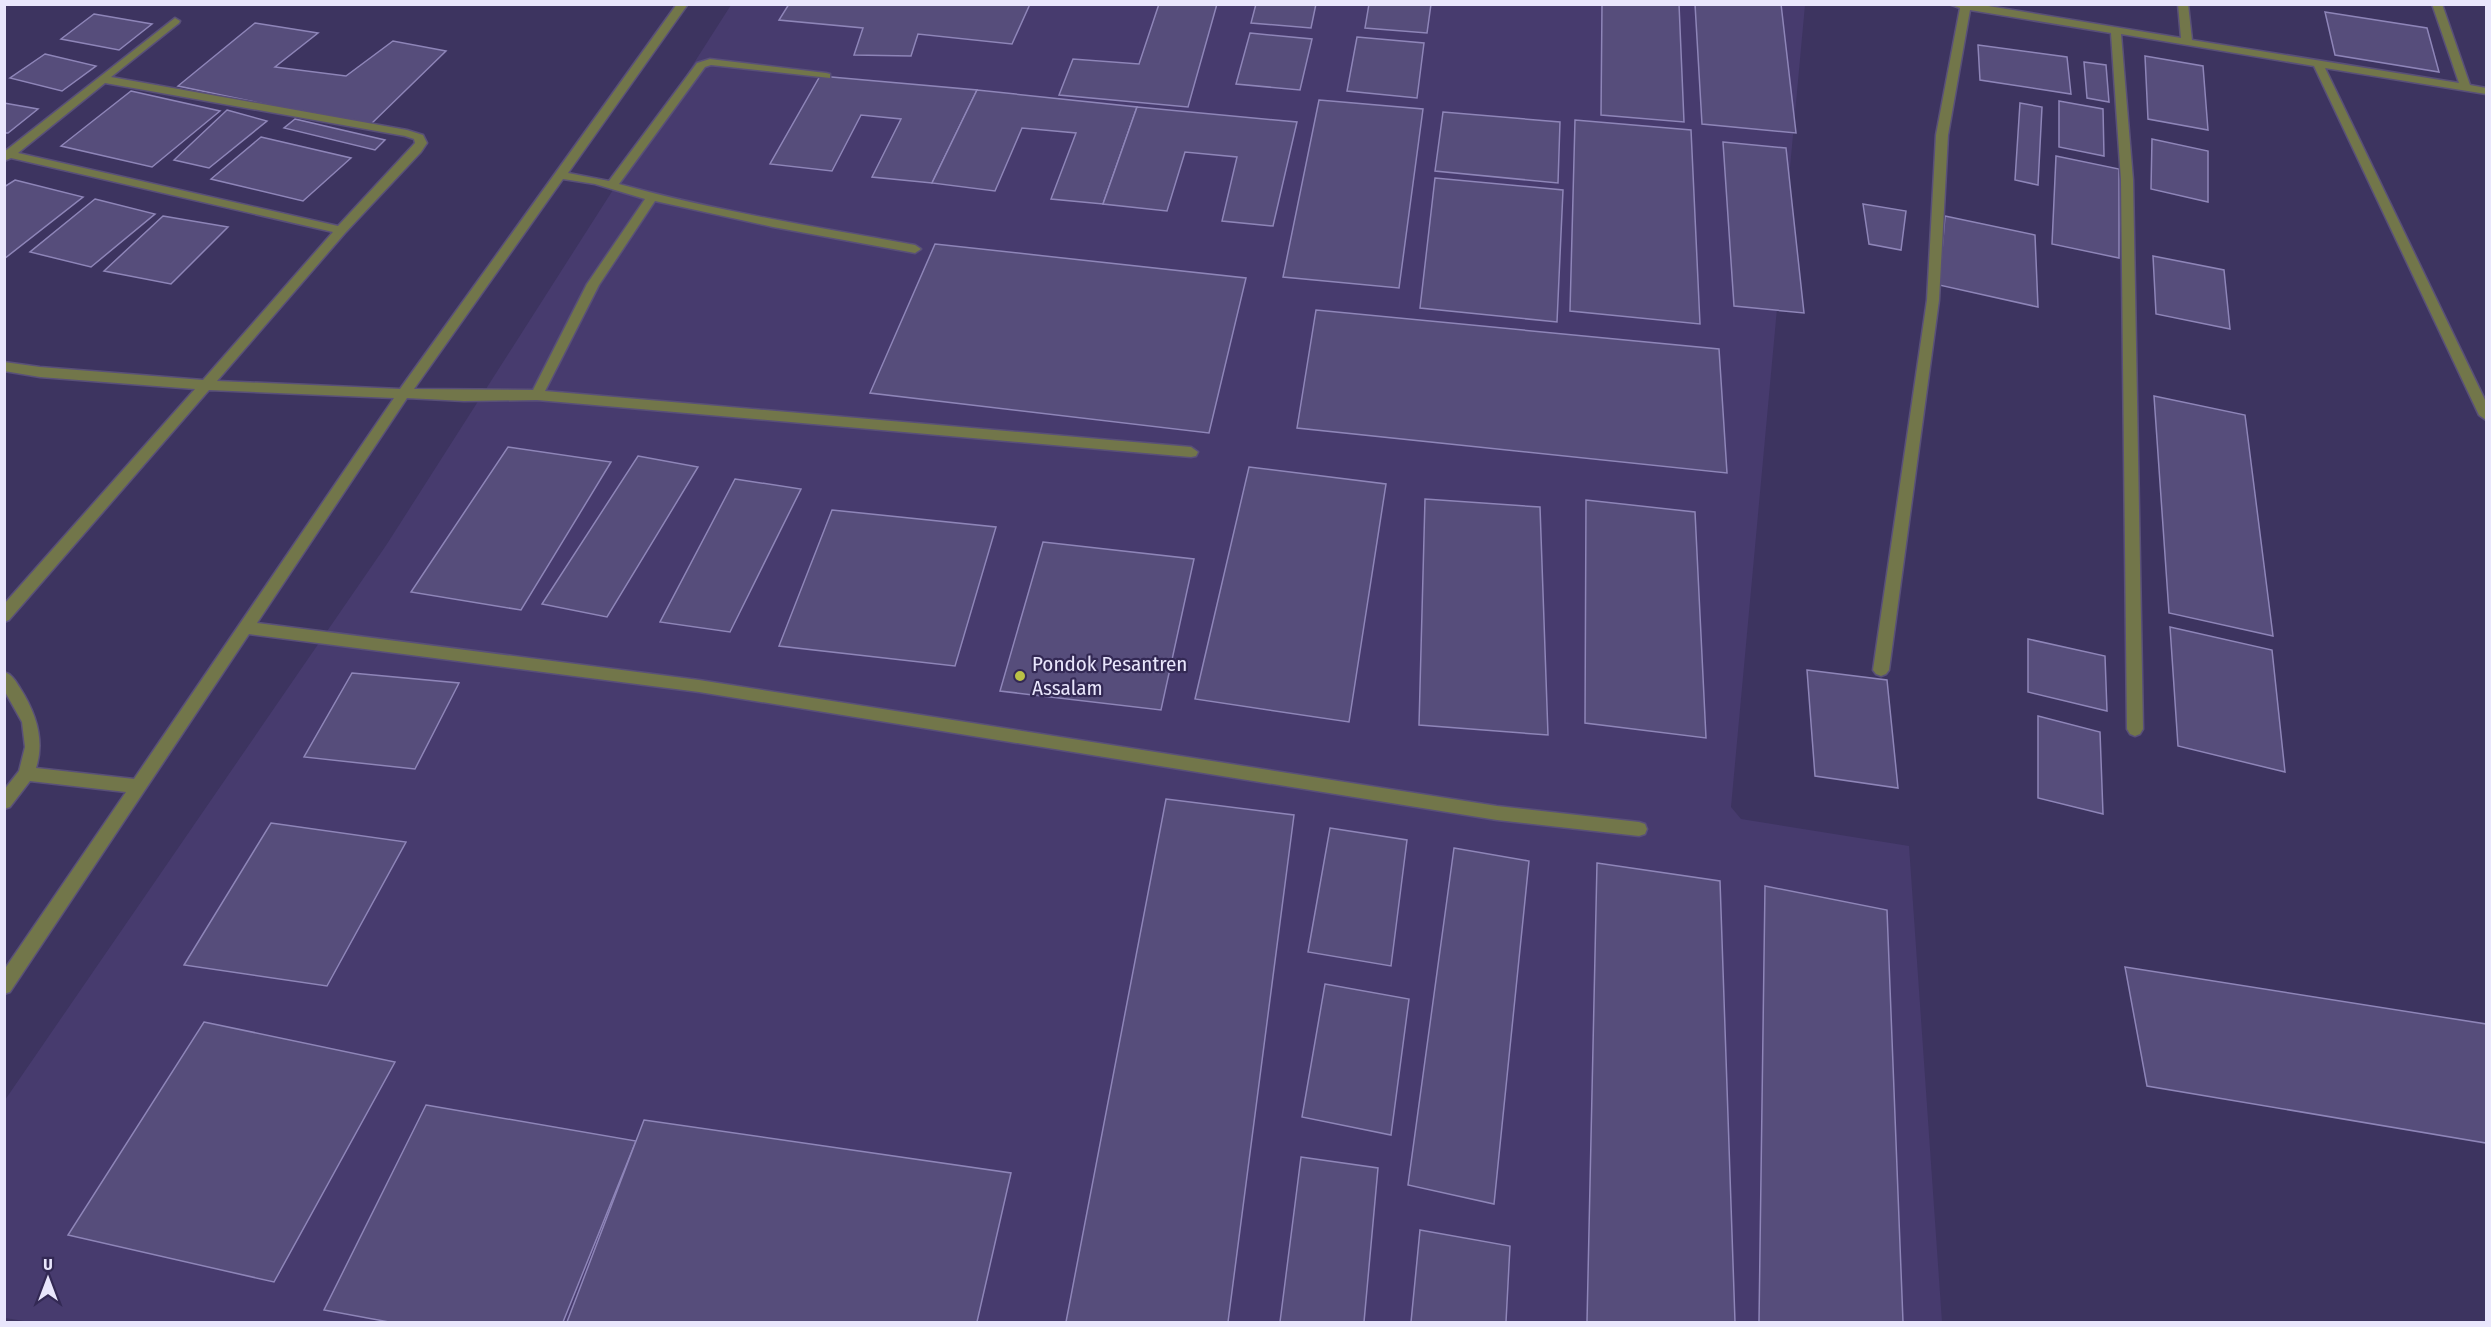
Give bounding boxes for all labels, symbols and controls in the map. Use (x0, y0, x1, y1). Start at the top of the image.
place label: Pondok Pesantren Assalam (1032, 651, 1187, 701)
marker: Pondok Pesantren Assalam (1013, 669, 1027, 683)
north arrow (18, 1249, 78, 1309)
text: U (43, 1255, 53, 1274)

